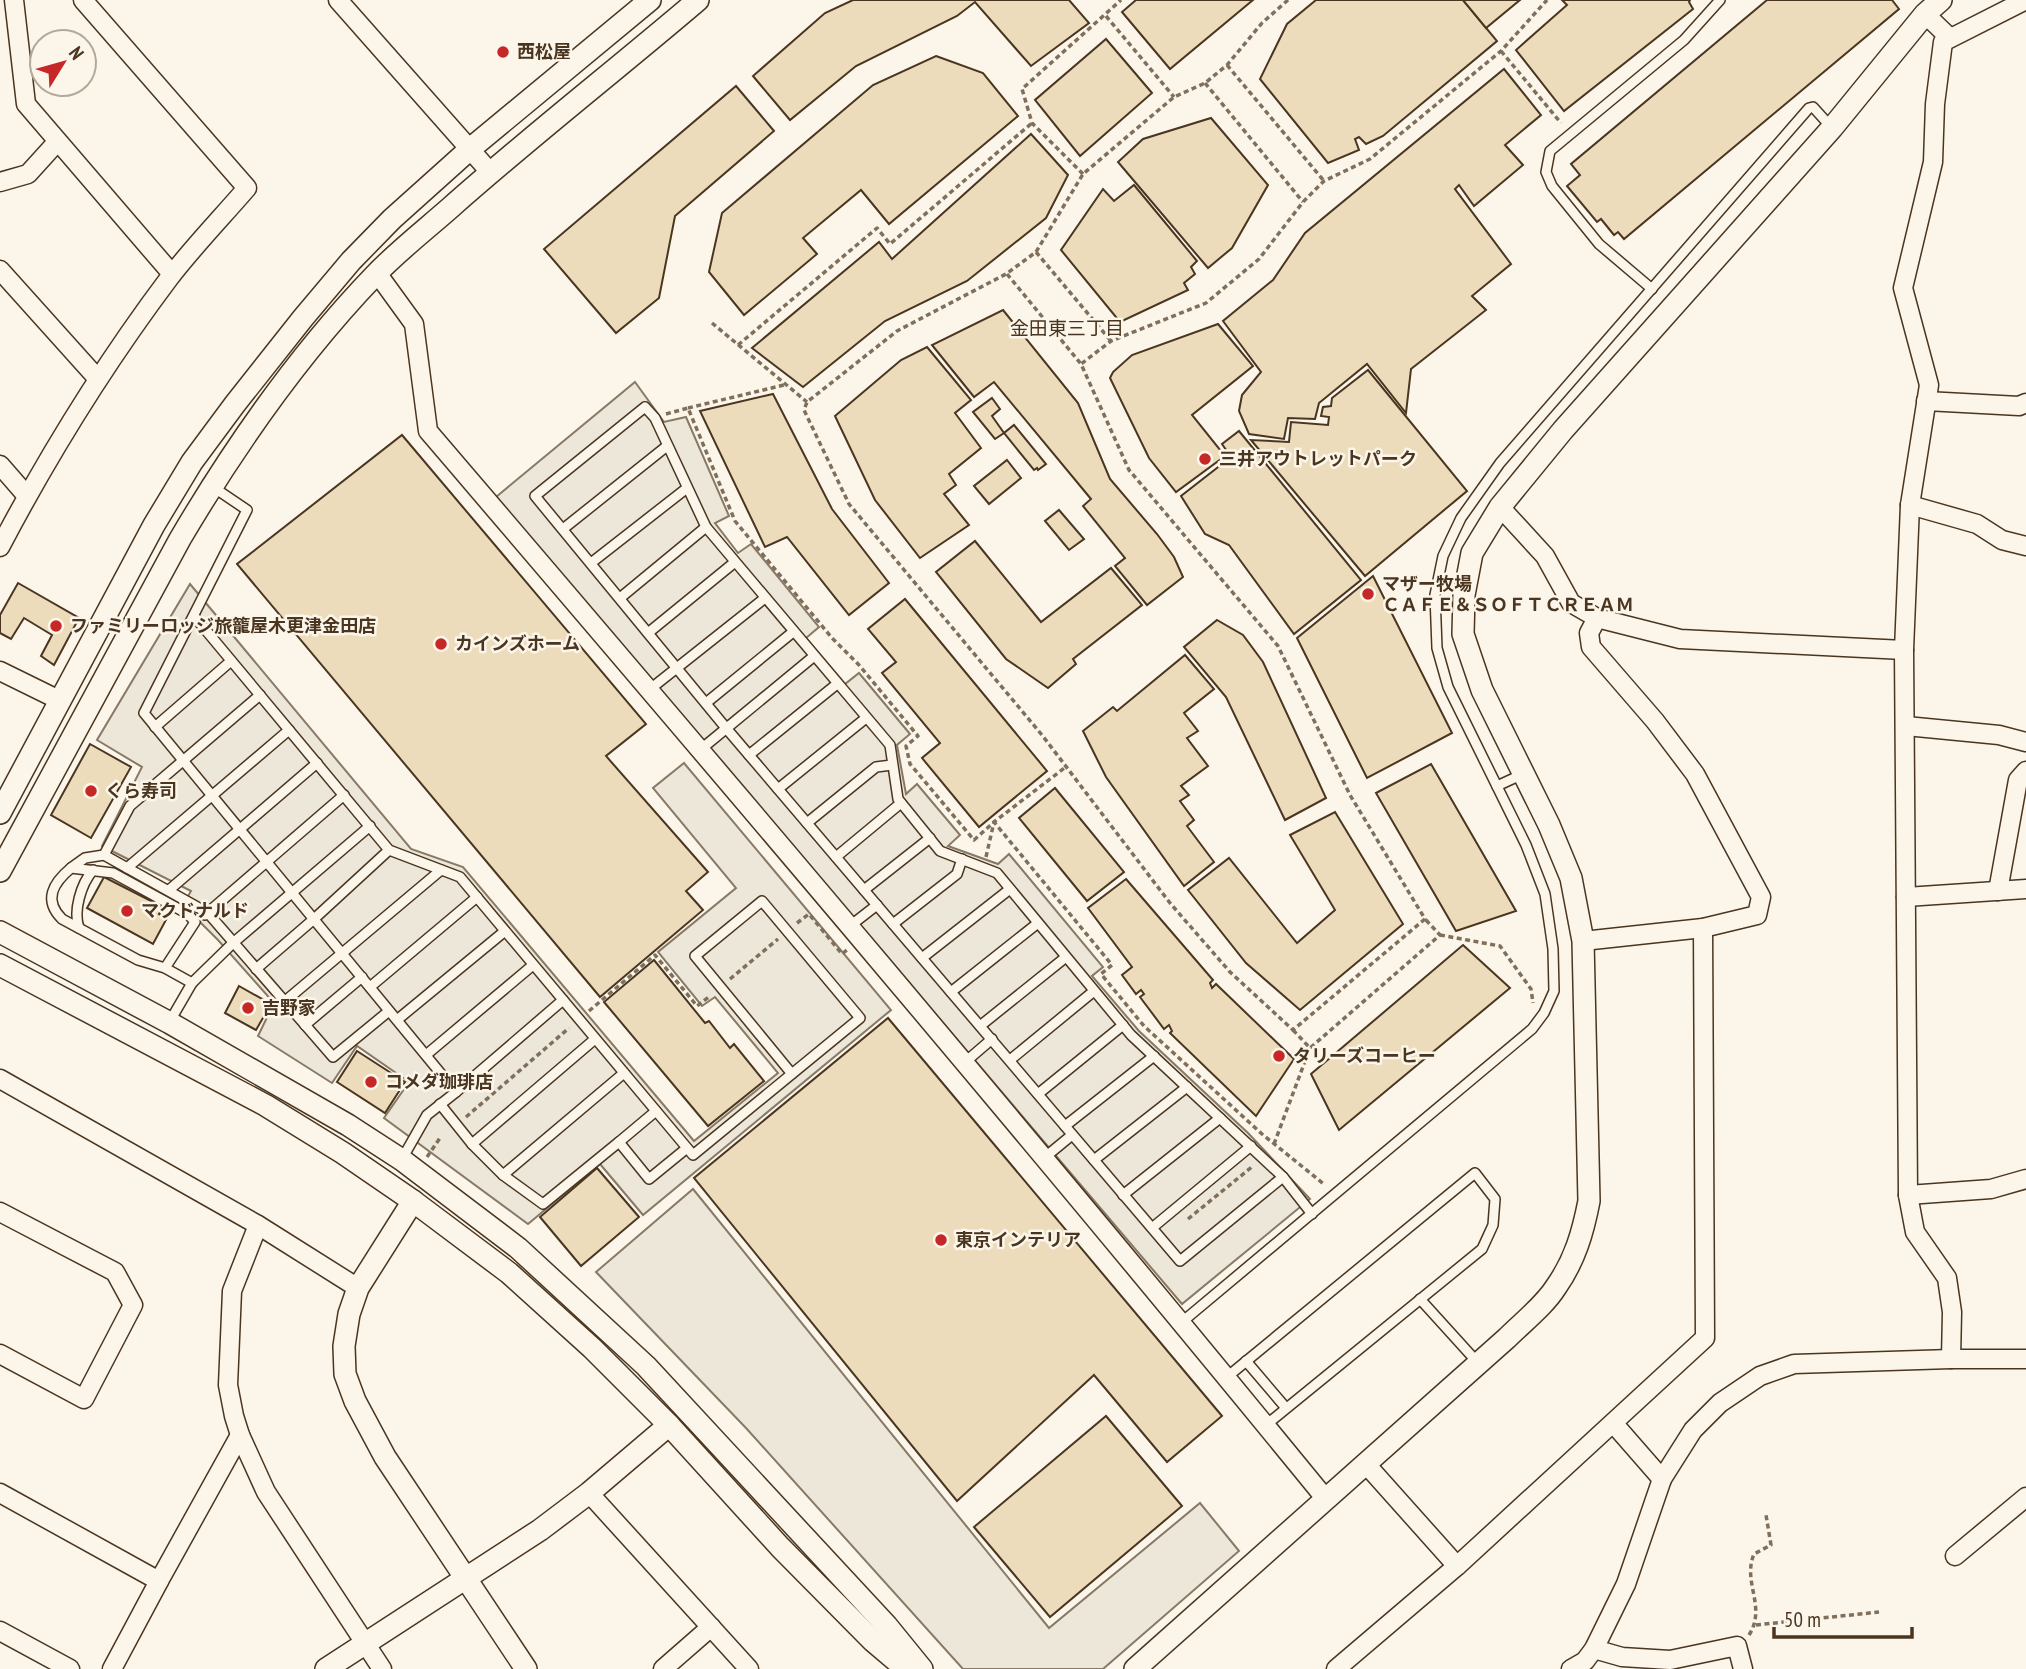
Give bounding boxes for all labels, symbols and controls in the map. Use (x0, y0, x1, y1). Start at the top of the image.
north arrow (28, 28, 98, 98)
place label: 西松屋 (517, 40, 571, 63)
text: N (64, 41, 89, 64)
marker: 西松屋 (495, 44, 511, 60)
district label: 金田東三丁目 (1010, 316, 1124, 340)
place label: 三井アウトレットパーク (1219, 447, 1417, 470)
marker: 三井アウトレットパーク (1197, 451, 1213, 467)
place label: マザー牧場 ＣＡＦＥ＆ＳＯＦＴＣＲＥＡＭ (1382, 572, 1634, 616)
marker: マザー牧場 ＣＡＦＥ＆ＳＯＦＴＣＲＥＡＭ (1360, 586, 1376, 602)
place label: ファミリーロッジ旅籠屋木更津金田店 (70, 614, 376, 637)
marker: ファミリーロッジ旅籠屋木更津金田店 (48, 618, 64, 634)
place label: カインズホーム (455, 632, 580, 655)
marker: カインズホーム (433, 636, 449, 652)
place label: くら寿司 (105, 779, 177, 802)
marker: くら寿司 (83, 783, 99, 799)
place label: マクドナルド (141, 899, 249, 922)
marker: マクドナルド (119, 903, 135, 919)
place label: 吉野家 (262, 996, 316, 1019)
marker: 吉野家 (240, 1000, 256, 1016)
place label: タリーズコーヒー (1293, 1044, 1436, 1067)
marker: タリーズコーヒー (1271, 1048, 1287, 1064)
place label: コメダ珈琲店 (385, 1070, 493, 1093)
marker: コメダ珈琲店 (363, 1074, 379, 1090)
place label: 東京インテリア (955, 1228, 1081, 1251)
marker: 東京インテリア (933, 1232, 949, 1248)
scale bar (1774, 1596, 1912, 1640)
text: 50 m (1784, 1606, 1821, 1633)

